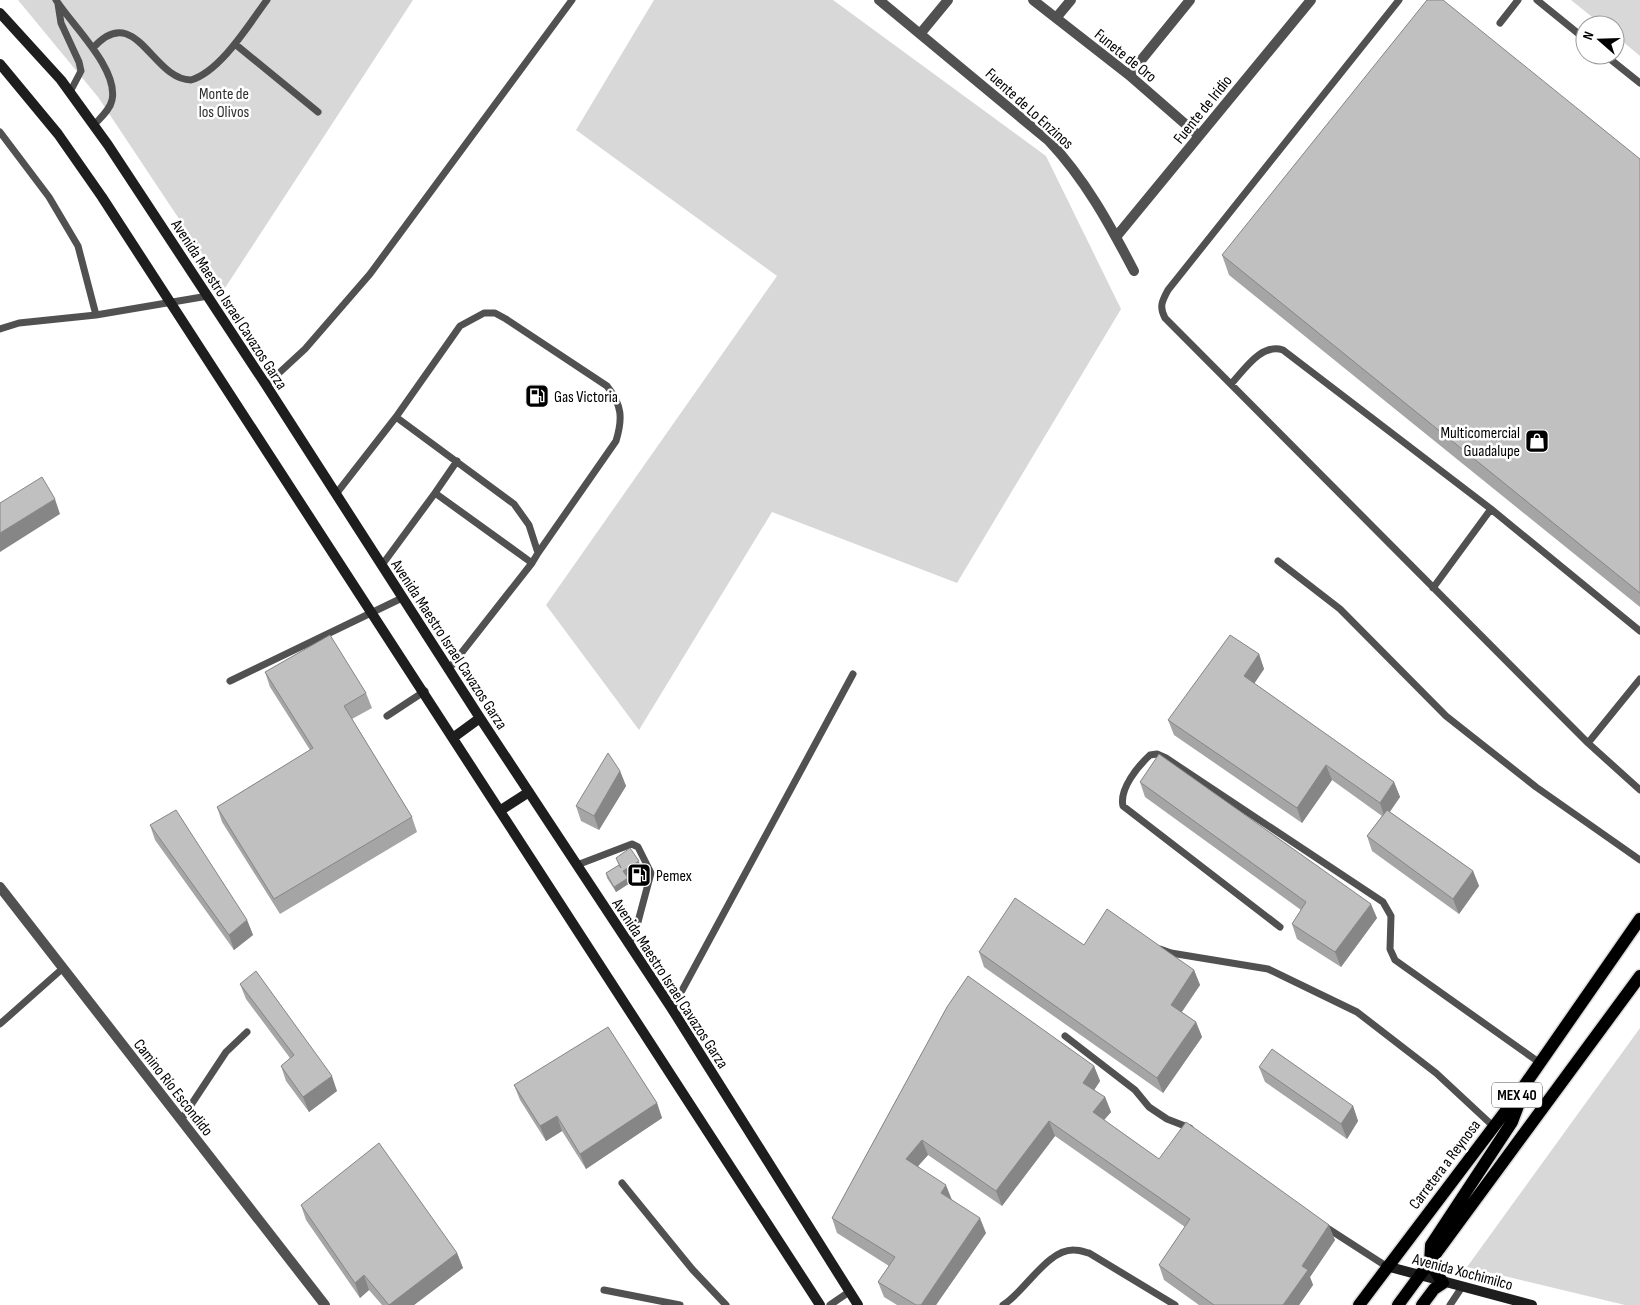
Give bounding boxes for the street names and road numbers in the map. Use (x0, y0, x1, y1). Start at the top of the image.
street label: Funete de Oro (1090, 25, 1160, 87)
street label: Fuente de Lo Enzinos (981, 65, 1077, 154)
street label: Fuente de Iridio (1170, 72, 1237, 148)
street label: Avenida Maestro Israel Cavazos Garza (166, 215, 291, 393)
street label: Avenida Maestro Israel Cavazos Garza (386, 555, 511, 733)
street label: Avenida Maestro Israel Cavazos Garza (607, 894, 732, 1072)
street label: Camino Río Escondido (129, 1036, 217, 1140)
road number: MEX 40 (1492, 1082, 1542, 1108)
street label: Carretera a Reynosa (1405, 1116, 1485, 1213)
street label: Avenida Xochimilco (1410, 1250, 1515, 1295)

